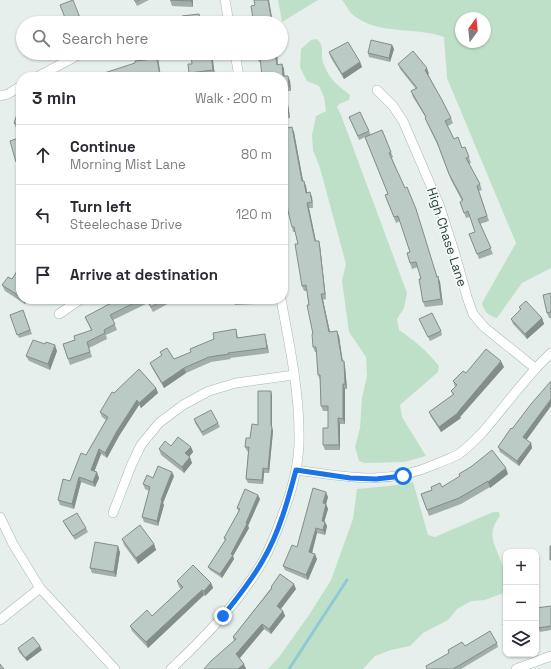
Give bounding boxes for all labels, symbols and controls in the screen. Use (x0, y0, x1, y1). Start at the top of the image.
north arrow (455, 12, 491, 48)
search box (16, 16, 288, 60)
icon: search (30, 27, 52, 49)
text: Search here (62, 29, 148, 48)
text: 3 min (32, 87, 76, 109)
text: Walk · 200 m (195, 90, 272, 107)
text: Continue (70, 137, 136, 156)
icon: ahead (32, 144, 54, 166)
text: 80 m (241, 146, 272, 163)
text: Morning Mist Lane (70, 156, 186, 173)
street label: High Chase Lane (423, 185, 471, 289)
text: Turn left (70, 197, 132, 216)
icon: left (32, 204, 54, 226)
text: 120 m (236, 206, 272, 223)
text: Steelechase Drive (70, 216, 182, 233)
icon: arrive (32, 264, 54, 286)
text: Arrive at destination (70, 265, 218, 284)
route start (394, 467, 412, 485)
map controls (503, 549, 539, 657)
button: + (503, 549, 539, 585)
button: − (503, 585, 539, 621)
route end (214, 607, 232, 625)
button: layers (503, 621, 539, 657)

